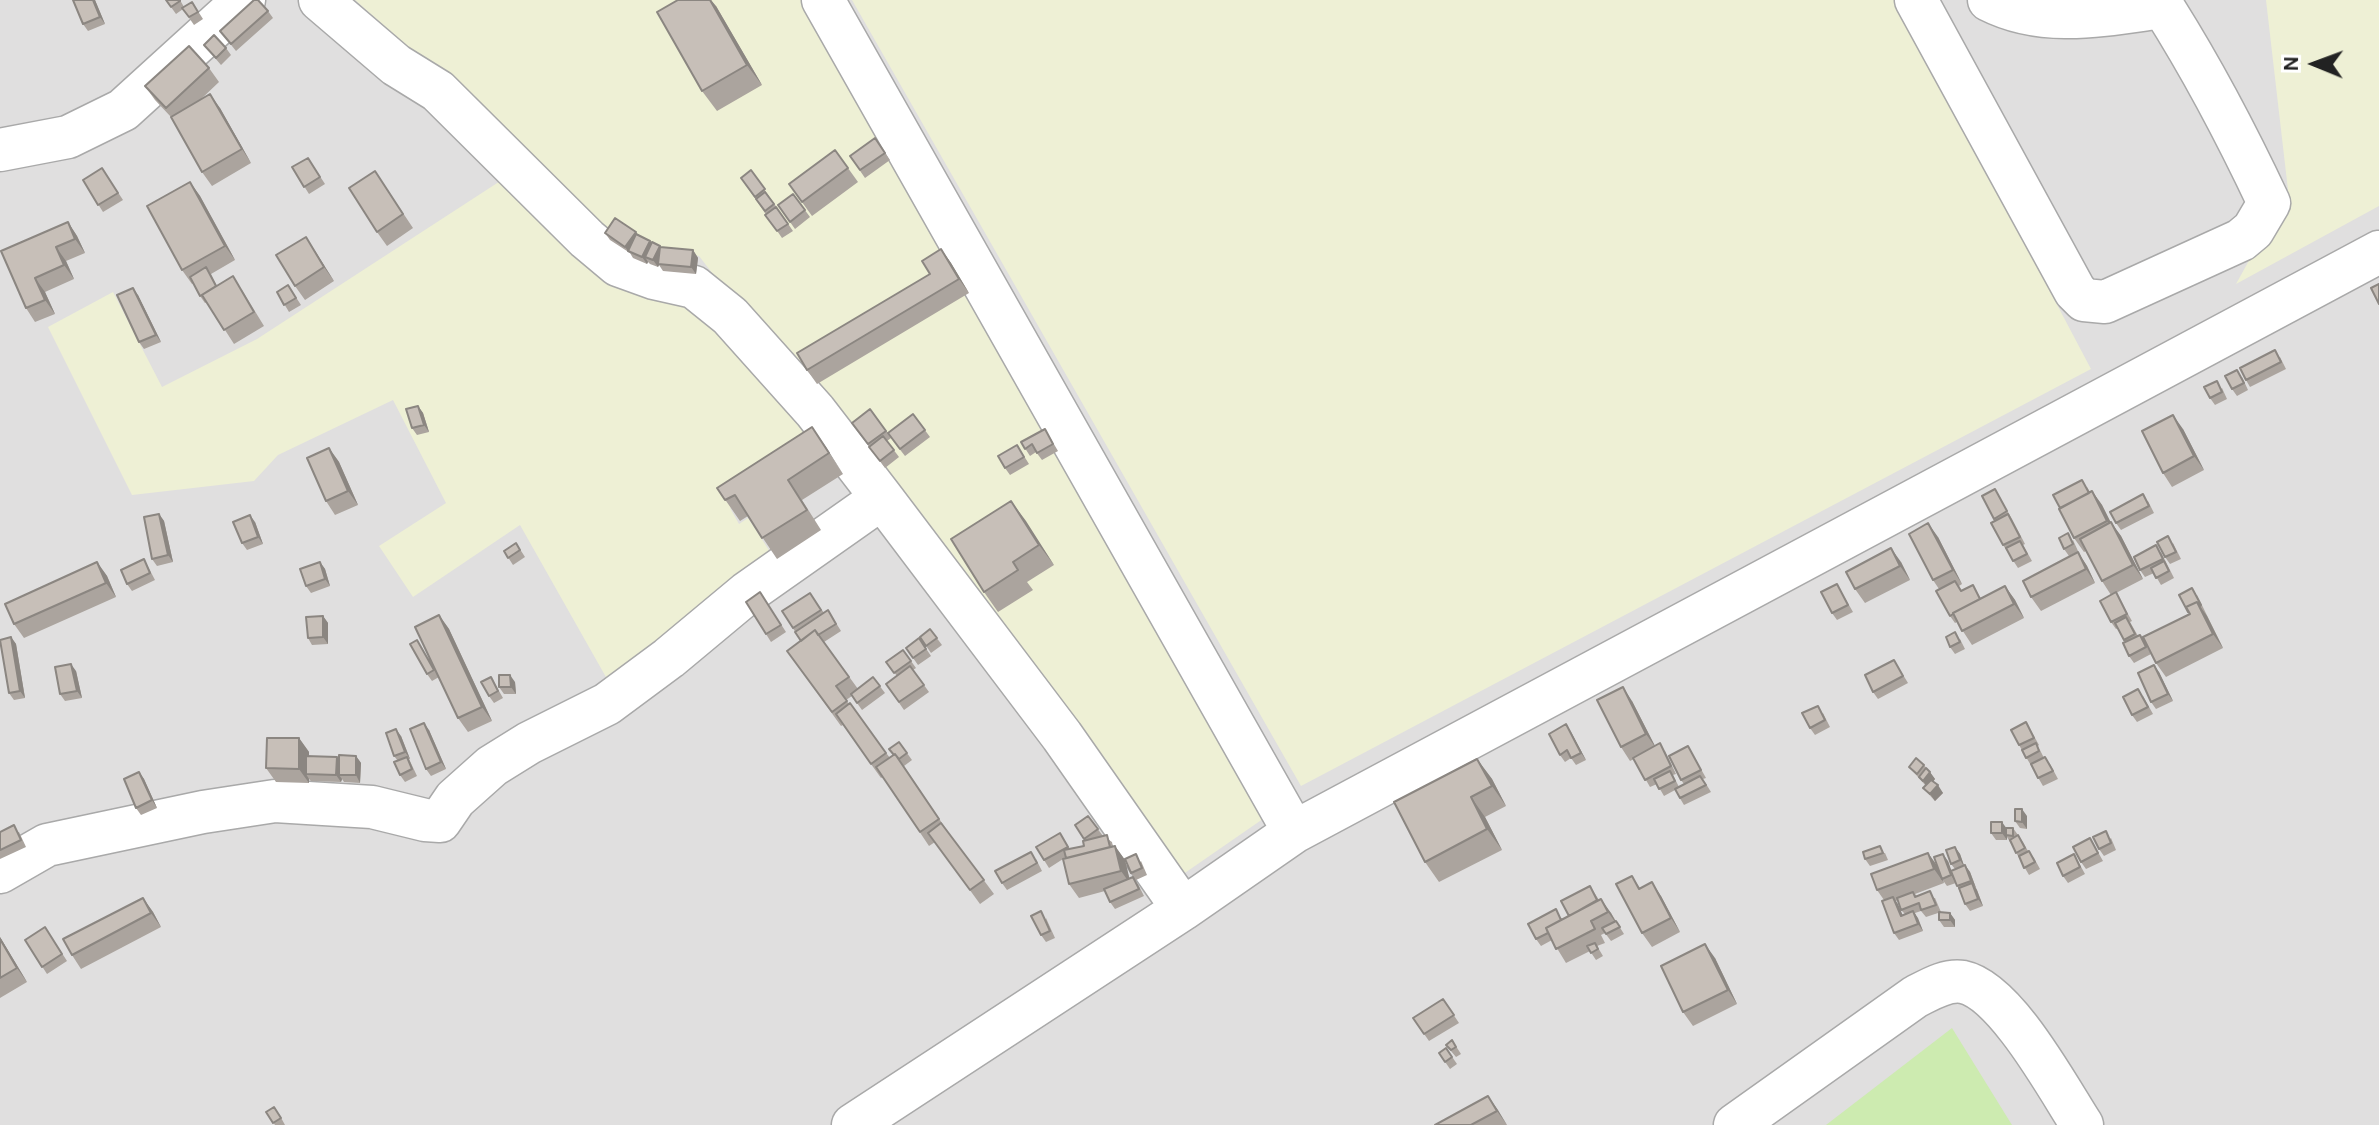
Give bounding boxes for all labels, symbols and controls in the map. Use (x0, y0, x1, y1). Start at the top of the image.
north arrow (2275, 24, 2355, 104)
text: N (2278, 55, 2304, 72)

